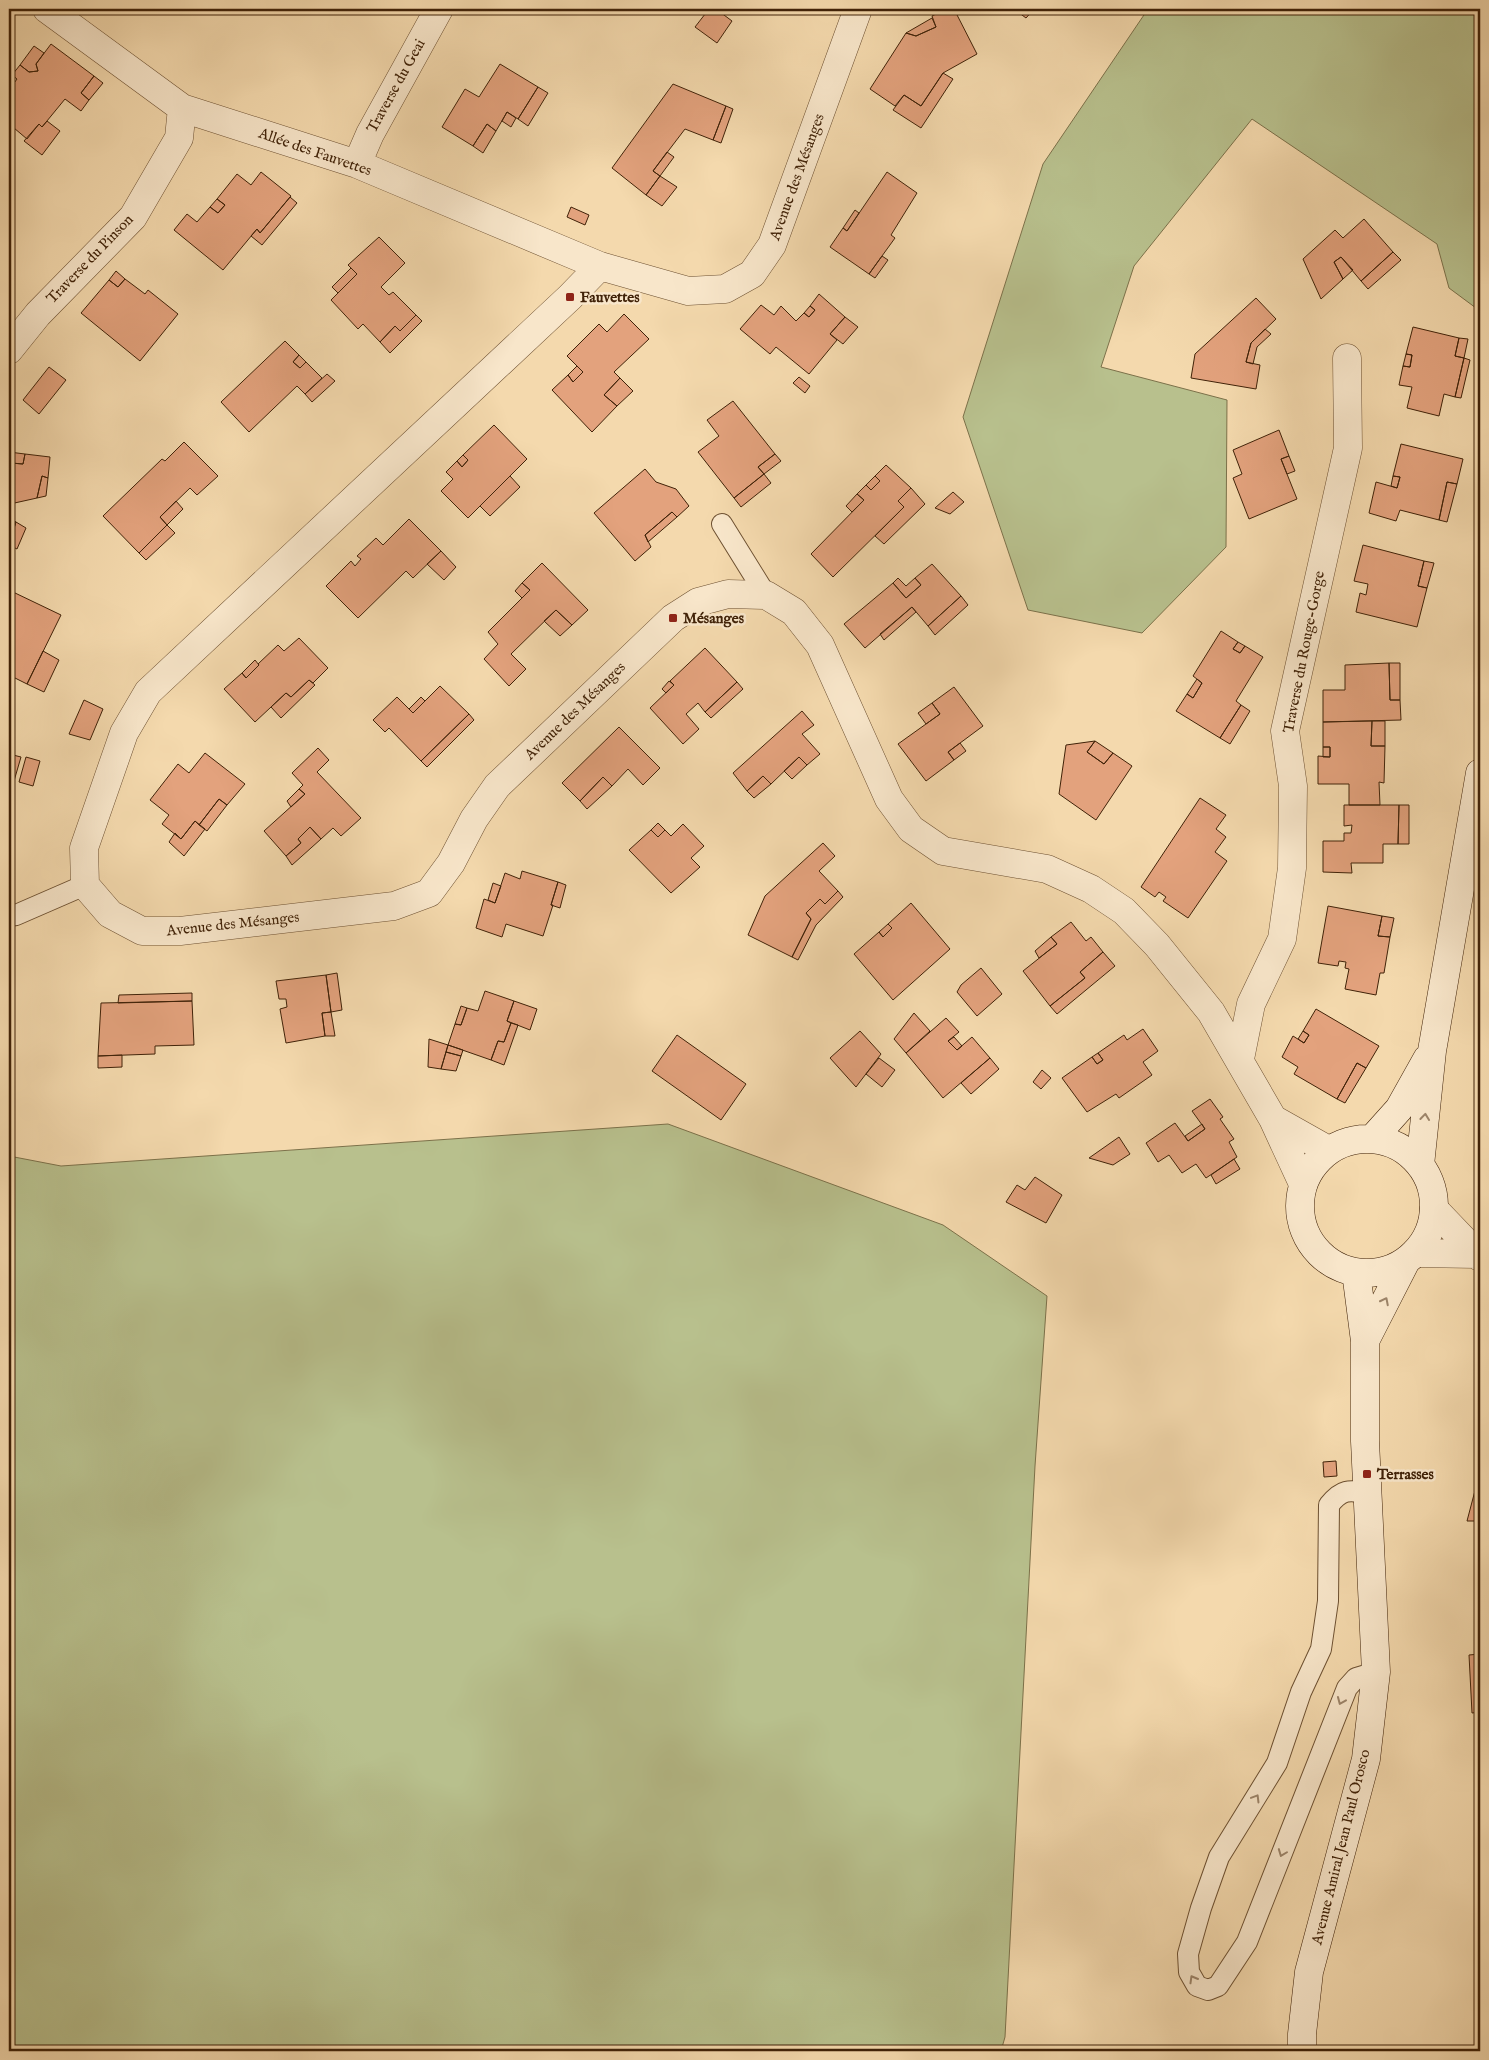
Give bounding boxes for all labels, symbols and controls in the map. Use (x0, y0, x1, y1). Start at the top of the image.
street label: Traverse du Geai (362, 36, 430, 136)
street label: Avenue des Mésanges (765, 111, 829, 244)
street label: Allée des Fauvettes (255, 123, 374, 180)
street label: Traverse du Pinson (43, 210, 137, 308)
place label: Fauvettes (580, 288, 640, 307)
marker: Fauvettes (564, 291, 576, 303)
street label: Traverse du Rouge-Gorge (1279, 569, 1329, 735)
place label: Mésanges (683, 609, 745, 628)
marker: Mésanges (667, 612, 679, 624)
street label: Avenue des Mésanges (520, 658, 630, 765)
street label: Avenue des Mésanges (165, 908, 300, 941)
one-way arrow (1419, 1112, 1430, 1120)
one-way arrow (1379, 1297, 1389, 1306)
place label: Terrasses (1376, 1465, 1434, 1484)
marker: Terrasses (1361, 1468, 1373, 1480)
one-way arrow (1336, 1696, 1347, 1705)
street label: Avenue Amiral Jean Paul Orosco (1307, 1747, 1374, 1948)
one-way arrow (1249, 1795, 1259, 1804)
one-way arrow (1278, 1848, 1288, 1856)
one-way arrow (1189, 1975, 1199, 1984)

